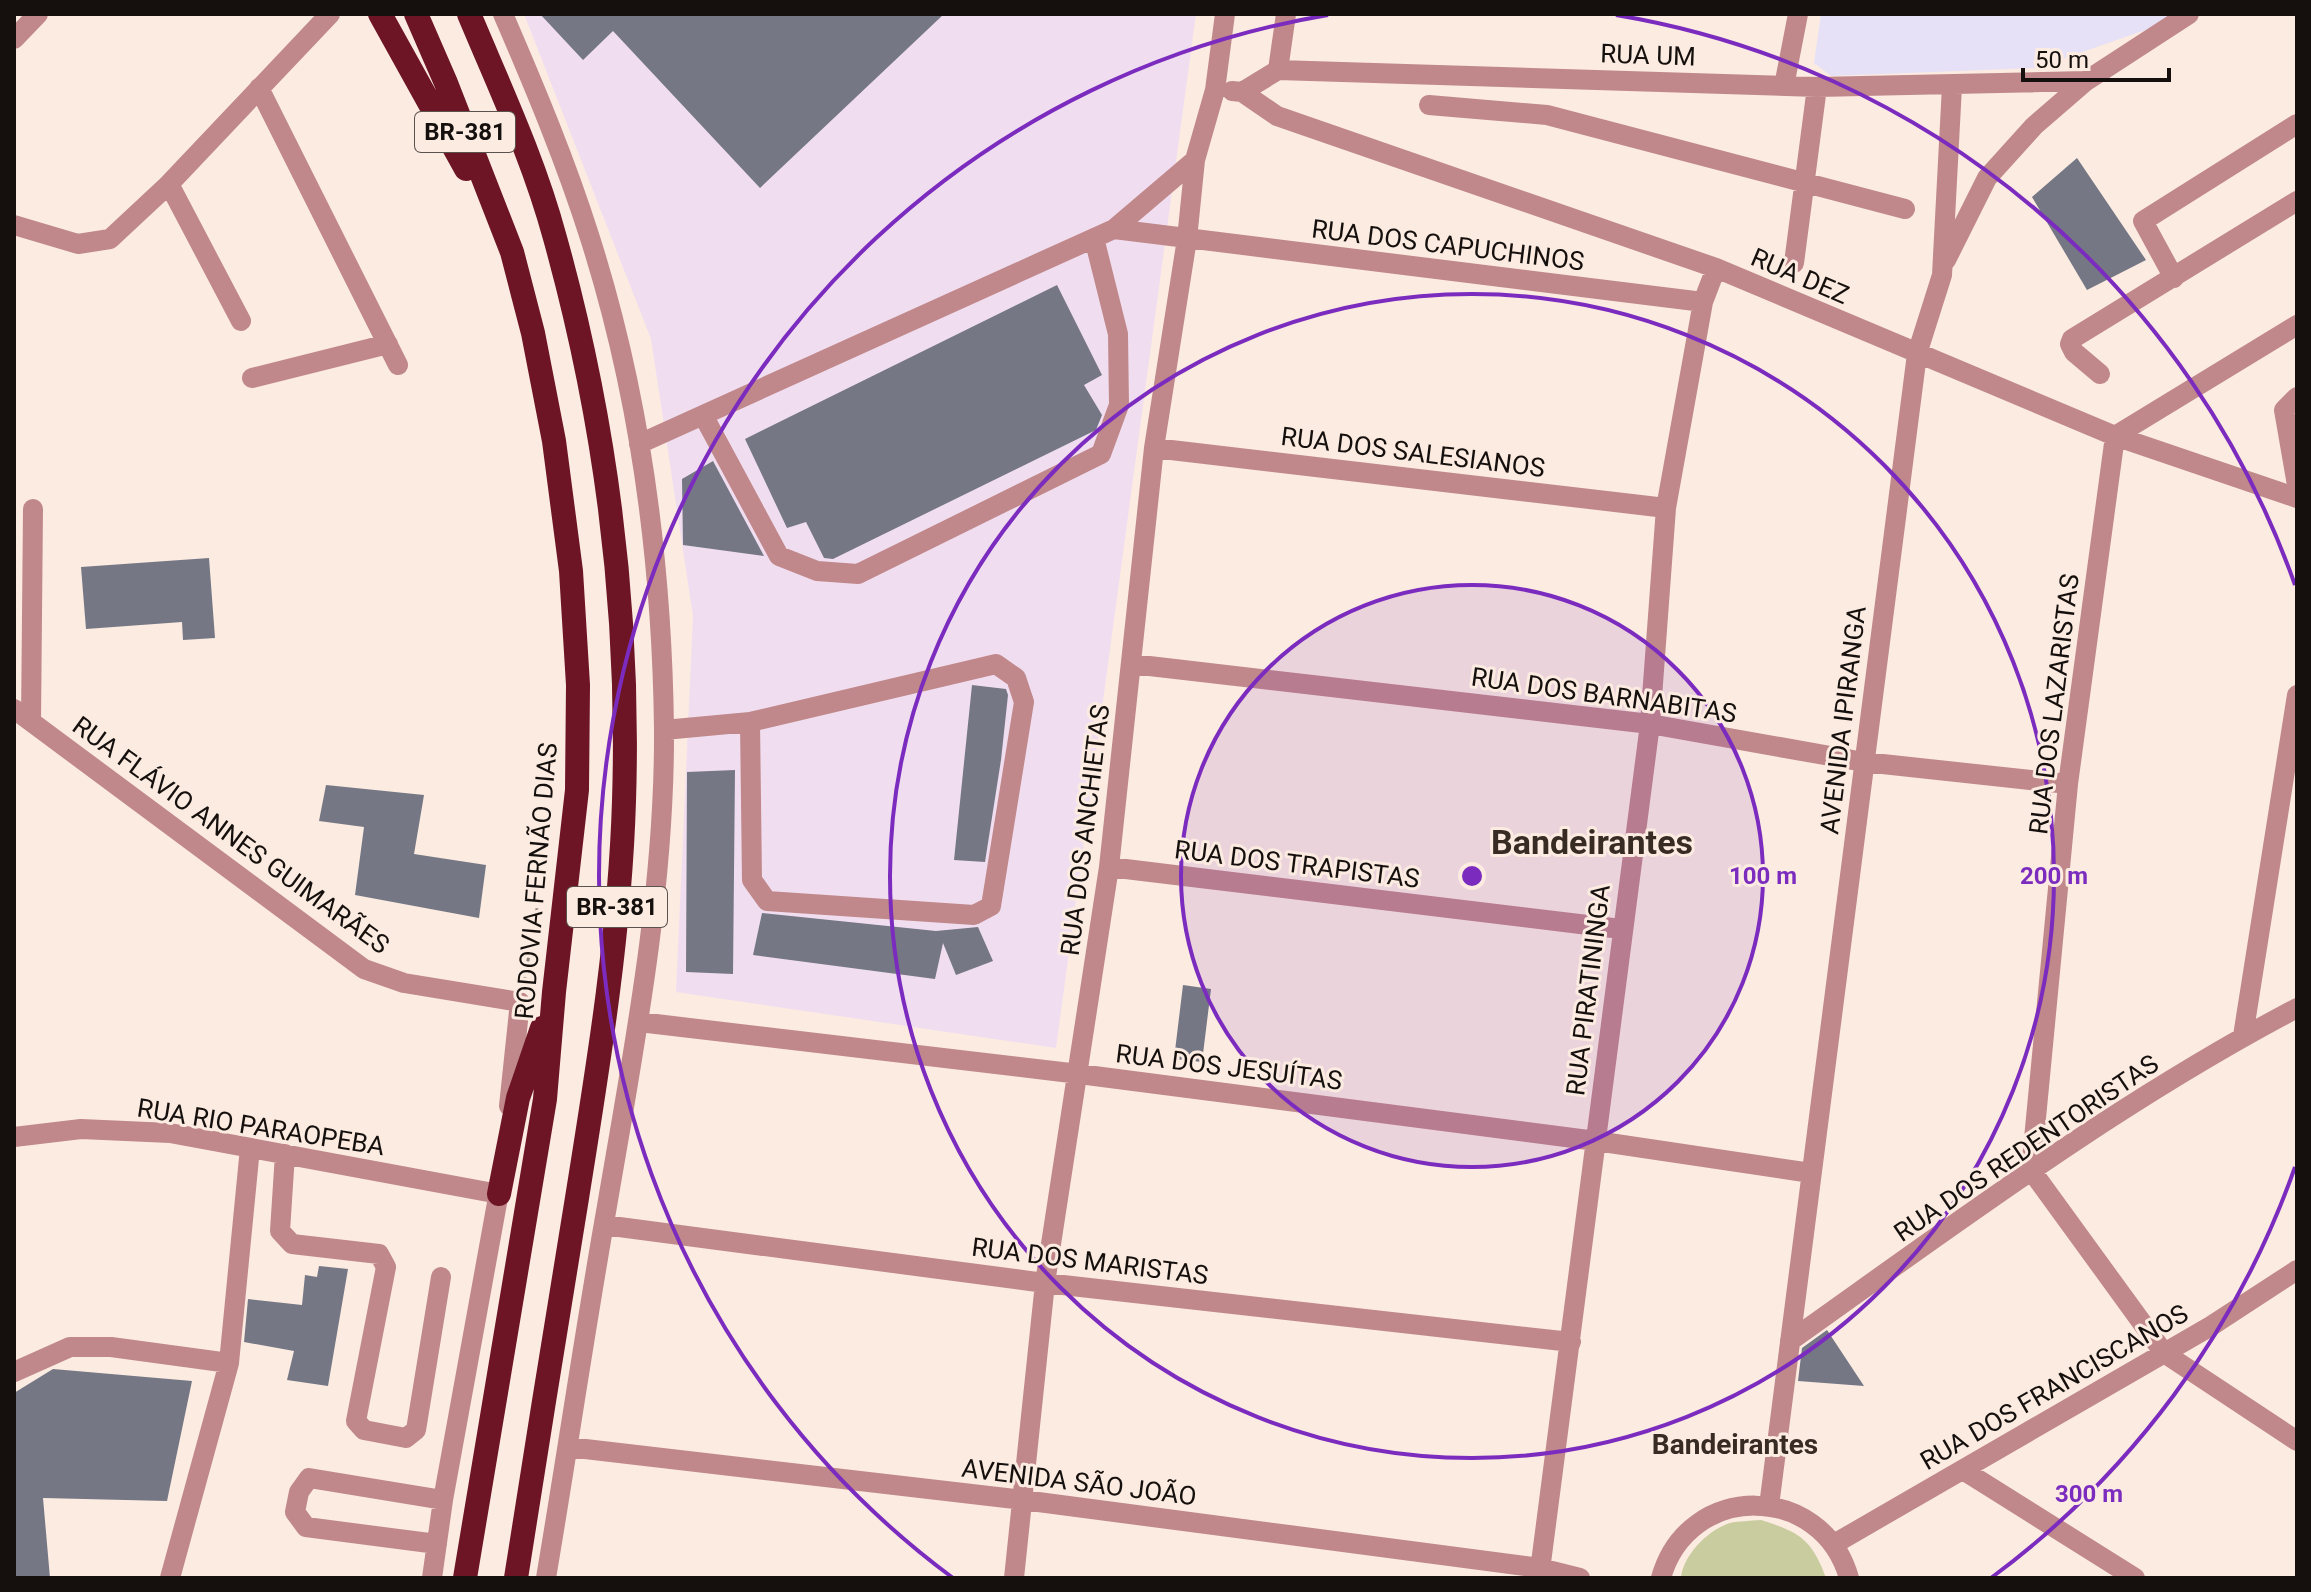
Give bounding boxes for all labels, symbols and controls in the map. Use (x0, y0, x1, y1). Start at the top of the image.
scale bar (2023, 32, 2169, 82)
street label: RUA UM (1600, 38, 1696, 72)
text: 50 m (2035, 46, 2089, 74)
road number: BR-381 (415, 112, 515, 152)
street label: RUA DOS CAPUCHINOS (1310, 213, 1586, 277)
street label: RUA DEZ (1747, 242, 1853, 310)
street label: RUA DOS SALESIANOS (1279, 421, 1547, 483)
street label: RUA DOS LAZARISTAS (2023, 572, 2085, 836)
street label: AVENIDA IPIRANGA (1814, 604, 1872, 836)
street label: RUA DOS BARNABITAS (1469, 662, 1739, 728)
street label: RUA DOS ANCHIETAS (1055, 703, 1115, 957)
street label: RUA FLÁVIO ANNES GUIMARÃES (67, 710, 395, 960)
street label: RODOVIA FERNÃO DIAS (509, 741, 563, 1021)
district label: Bandeirantes (1491, 822, 1693, 862)
street label: RUA DOS TRAPISTAS (1173, 834, 1421, 894)
centre of rings (1458, 862, 1486, 890)
text: 100 m (1729, 862, 1797, 890)
text: 200 m (2020, 862, 2088, 890)
street label: RUA PIRATININGA (1560, 883, 1616, 1097)
road number: BR-381 (567, 887, 667, 927)
street label: RUA DOS JESUÍTAS (1114, 1038, 1344, 1096)
street label: RUA DOS REDENTORISTAS (1888, 1048, 2164, 1248)
street label: RUA RIO PARAOPEBA (135, 1093, 387, 1161)
street label: RUA DOS MARISTAS (970, 1232, 1210, 1290)
street label: RUA DOS FRANCISCANOS (1915, 1298, 2193, 1476)
district label: Bandeirantes (1652, 1428, 1818, 1461)
street label: AVENIDA SÃO JOÃO (960, 1453, 1198, 1511)
text: 300 m (2055, 1480, 2123, 1508)

